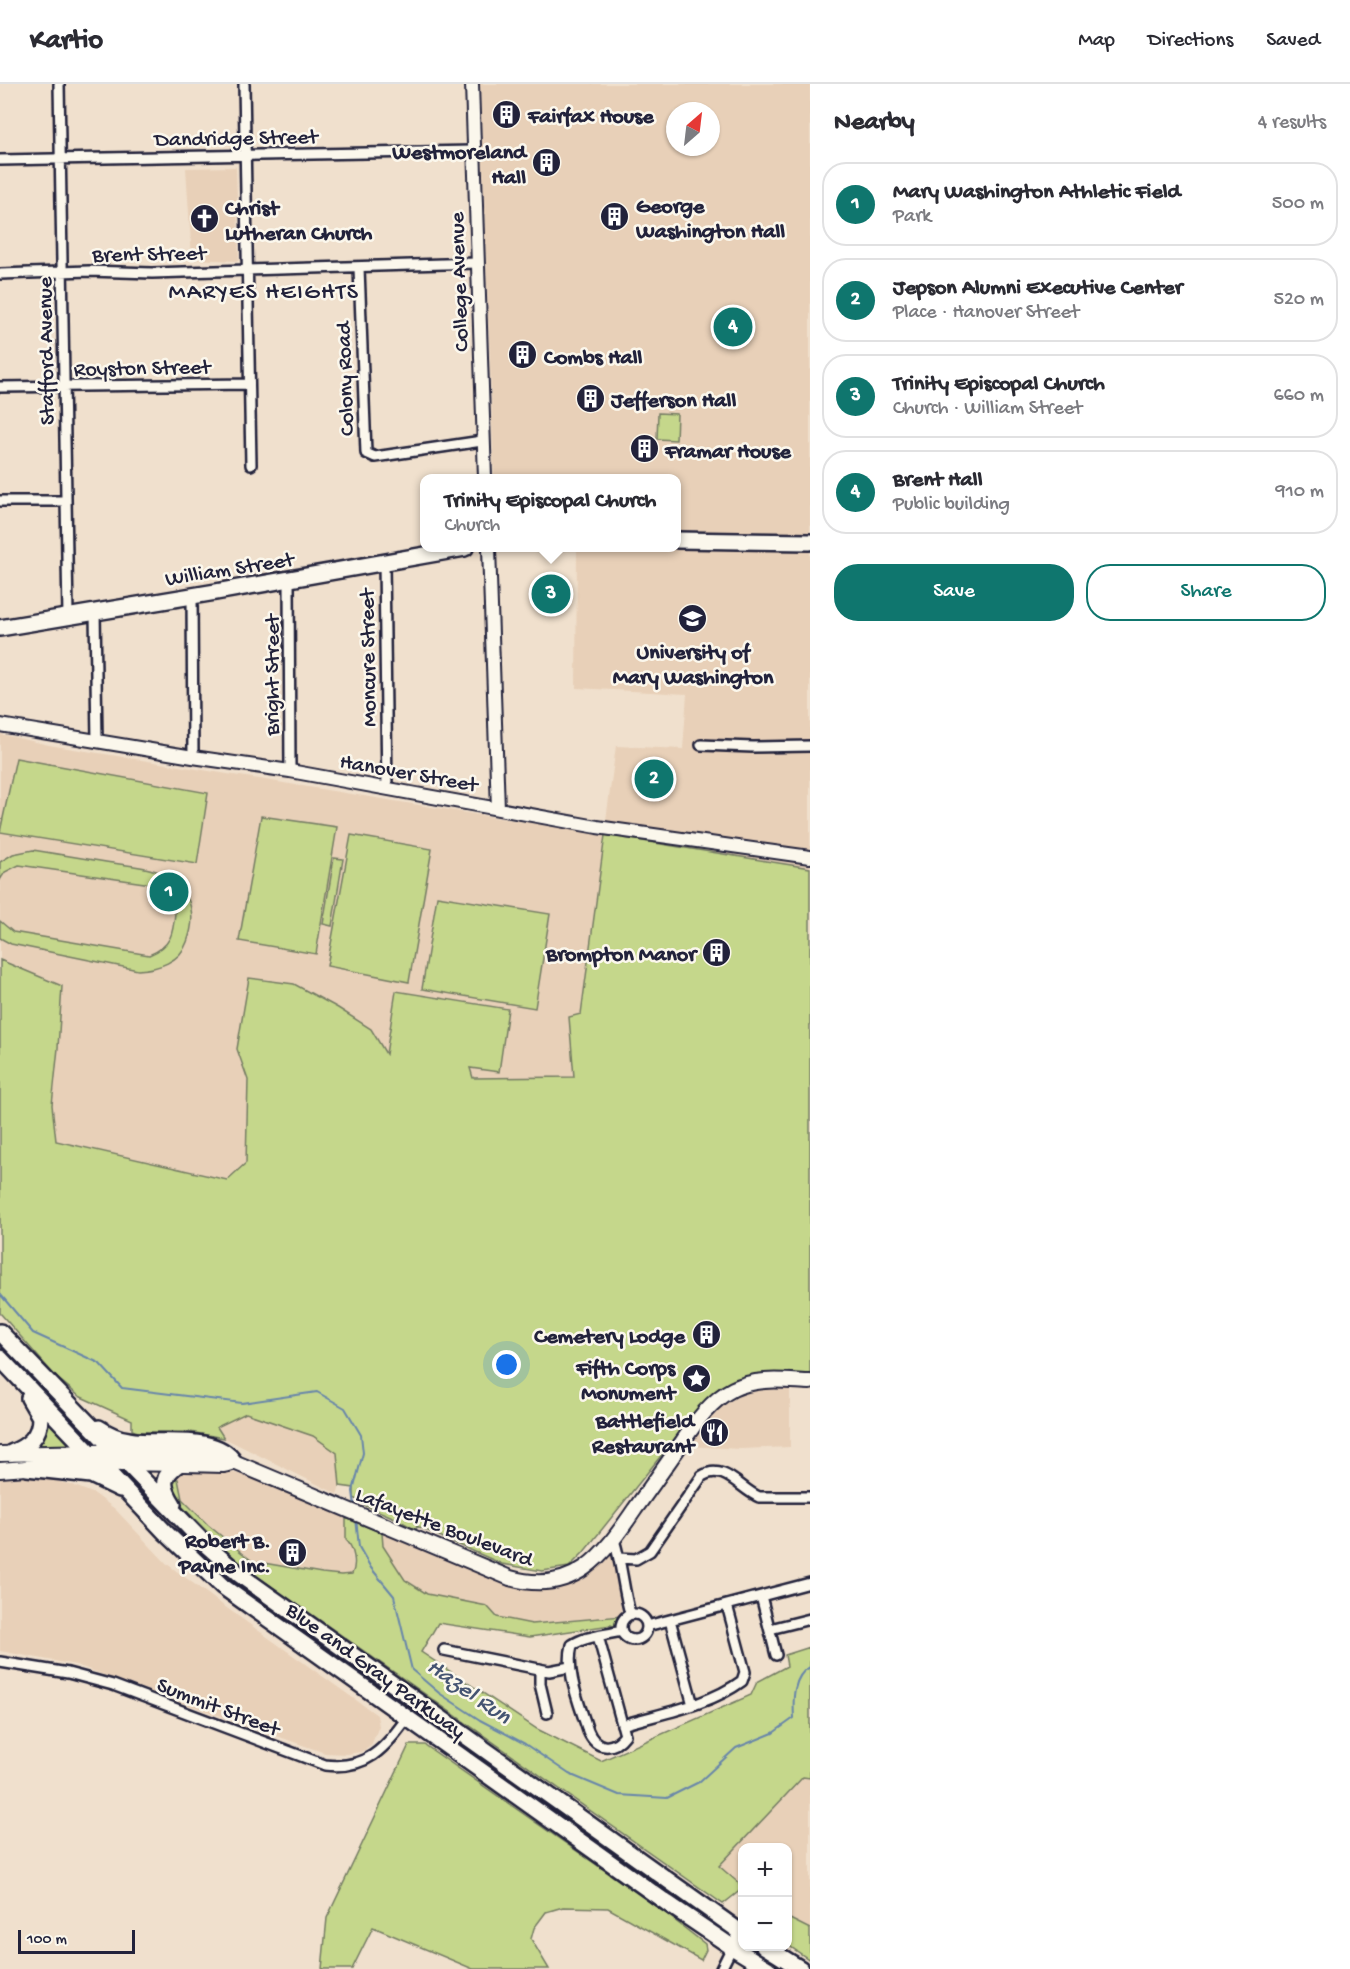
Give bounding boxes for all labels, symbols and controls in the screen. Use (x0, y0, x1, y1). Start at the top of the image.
text: Kartio (30, 25, 103, 58)
text: Map (1078, 29, 1115, 54)
text: Directions (1148, 29, 1233, 54)
text: Saved (1266, 29, 1320, 54)
building icon: Fairfax House (491, 98, 523, 130)
north arrow (666, 102, 720, 156)
place label: Fairfax House (527, 105, 654, 131)
text: Nearby (834, 108, 915, 139)
text: 4 results (1258, 112, 1326, 135)
street label: Dandridge Street (152, 126, 320, 154)
place label: Westmoreland Hall (391, 141, 528, 192)
building icon: Westmoreland Hall (531, 147, 563, 179)
text: Mary Washington Athletic Field (893, 180, 1180, 206)
text: 1 (851, 193, 860, 216)
text: 500 m (1272, 193, 1324, 216)
place label: George Washington Hall (635, 195, 785, 246)
place label: Christ Lutheran Church (224, 197, 373, 248)
building icon: George Washington Hall (599, 201, 631, 233)
church icon: Christ Lutheran Church (188, 203, 220, 235)
text: Park (893, 206, 931, 229)
street label: College Avenue (446, 211, 476, 352)
street label: Brent Street (91, 242, 208, 270)
street label: Stafford Avenue (34, 276, 62, 425)
text: Jepson Alumni Executive Center (893, 276, 1183, 302)
district label: MARYES HEIGHTS (169, 279, 359, 308)
text: 2 (851, 289, 860, 312)
text: 520 m (1273, 289, 1324, 312)
text: Place · Hanover Street (893, 302, 1079, 325)
pin: 4 (714, 304, 752, 350)
street label: Colony Road (332, 319, 362, 436)
building icon: Combs Hall (507, 339, 539, 371)
place label: Combs Hall (543, 346, 643, 372)
street label: Royston Street (74, 356, 213, 384)
text: Trinity Episcopal Church (893, 372, 1105, 398)
building icon: Jefferson Hall (574, 382, 606, 414)
text: 3 (850, 385, 861, 408)
text: 660 m (1273, 385, 1324, 408)
place label: Jefferson Hall (610, 389, 736, 415)
text: Church · William Street (893, 398, 1082, 421)
building icon: Framar House (628, 433, 660, 465)
place label: Framar House (664, 440, 792, 466)
text: Brent Hall (893, 468, 983, 494)
popup (420, 474, 681, 552)
text: 4 (851, 481, 860, 504)
text: 910 m (1276, 481, 1324, 504)
text: Trinity Episcopal Church (445, 489, 656, 515)
text: Public building (893, 494, 1010, 517)
text: Church (445, 515, 500, 538)
street label: William Street (164, 548, 298, 594)
button: Save (834, 564, 1074, 621)
button: Share (1086, 564, 1326, 621)
pin: 3 (532, 572, 570, 616)
street label: Moncure Street (356, 587, 384, 727)
school or university icon: University of Mary Washington (677, 602, 709, 634)
street label: Bright Street (261, 612, 287, 737)
place label: University of Mary Washington (613, 641, 774, 692)
street label: Hanover Street (337, 750, 481, 800)
pin: 2 (634, 756, 674, 802)
pin: 1 (150, 870, 188, 914)
building icon: Brompton Manor (701, 936, 733, 968)
place label: Brompton Manor (545, 943, 698, 969)
building icon: Cemetery Lodge (690, 1318, 722, 1350)
place label: Cemetery Lodge (533, 1325, 686, 1351)
your location (492, 1350, 521, 1379)
place label: Fifth Corps Monument (575, 1357, 677, 1408)
place icon: Fifth Corps Monument (680, 1363, 712, 1395)
place label: Battlefield Restaurant (591, 1410, 696, 1461)
restaurant icon: Battlefield Restaurant (699, 1416, 731, 1448)
street label: Lafayette Boulevard (351, 1483, 538, 1575)
place label: Robert B. Payne Inc. (178, 1530, 271, 1581)
building icon: Robert B. Payne Inc. (276, 1536, 308, 1568)
street label: Blue and Gray Parkway (279, 1598, 470, 1746)
water label: Hazel Run (420, 1653, 516, 1733)
street label: Summit Street (153, 1673, 285, 1745)
map controls (738, 1843, 792, 1951)
button: + (738, 1843, 792, 1897)
button: − (738, 1897, 792, 1951)
scale bar (18, 1927, 135, 1954)
text: 100 m (27, 1931, 67, 1950)

